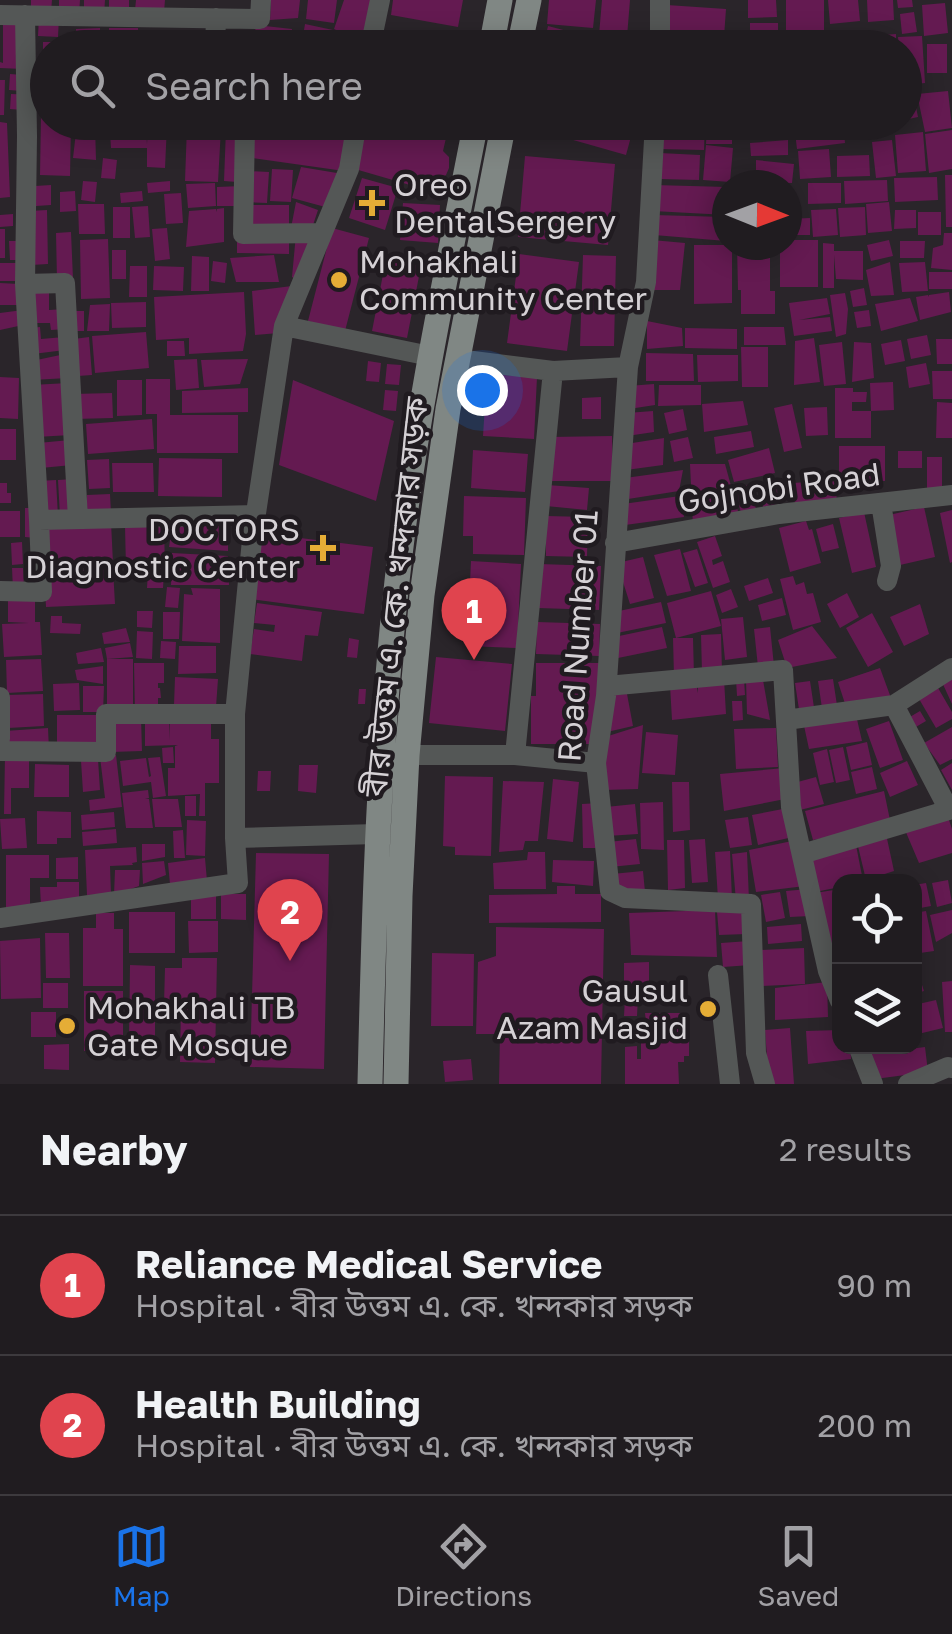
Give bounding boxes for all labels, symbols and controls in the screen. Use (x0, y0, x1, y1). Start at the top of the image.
search box (30, 30, 922, 140)
icon: search (65, 58, 120, 113)
text: Search here (145, 63, 363, 108)
place label: Oreo DentalSergery (394, 165, 616, 240)
north arrow (712, 170, 802, 260)
marker: Oreo DentalSergery (359, 190, 385, 216)
place label: Mohakhali Community Center (359, 242, 647, 317)
marker: Mohakhali Community Center (328, 269, 350, 291)
your location (457, 365, 508, 416)
street label: বীর উত্তম এ. কে. খন্দকার সড়ক (355, 394, 435, 800)
street label: Gojnobi Road (675, 454, 882, 520)
street label: Road Number 01 (549, 509, 605, 763)
place label: DOCTORS Diagnostic Center (25, 510, 300, 585)
marker: DOCTORS Diagnostic Center (310, 535, 336, 561)
pin: 1 (442, 578, 506, 660)
map controls (832, 874, 922, 1054)
button: locate (832, 874, 922, 964)
pin: 2 (258, 878, 322, 961)
button: layers (832, 964, 922, 1054)
place label: Gausul Azam Masjid (496, 971, 688, 1046)
place label: Mohakhali TB Gate Mosque (87, 988, 295, 1063)
marker: Gausul Azam Masjid (697, 998, 719, 1020)
marker: Mohakhali TB Gate Mosque (56, 1015, 78, 1037)
text: Nearby (40, 1124, 188, 1174)
text: 2 results (779, 1130, 912, 1168)
text: Reliance Medical Service (135, 1241, 602, 1286)
text: 1 (64, 1266, 81, 1304)
text: 90 m (836, 1266, 912, 1304)
text: Hospital · বীর উত্তম এ. কে. খন্দকার সড়ক (135, 1286, 693, 1324)
text: Health Building (135, 1381, 421, 1426)
text: 2 (63, 1406, 82, 1444)
text: 200 m (817, 1406, 912, 1444)
text: Hospital · বীর উত্তম এ. কে. খন্দকার সড়ক (135, 1426, 693, 1464)
tab: Map (113, 1519, 170, 1612)
tab: Directions (395, 1519, 532, 1612)
tab: Saved (757, 1519, 839, 1612)

